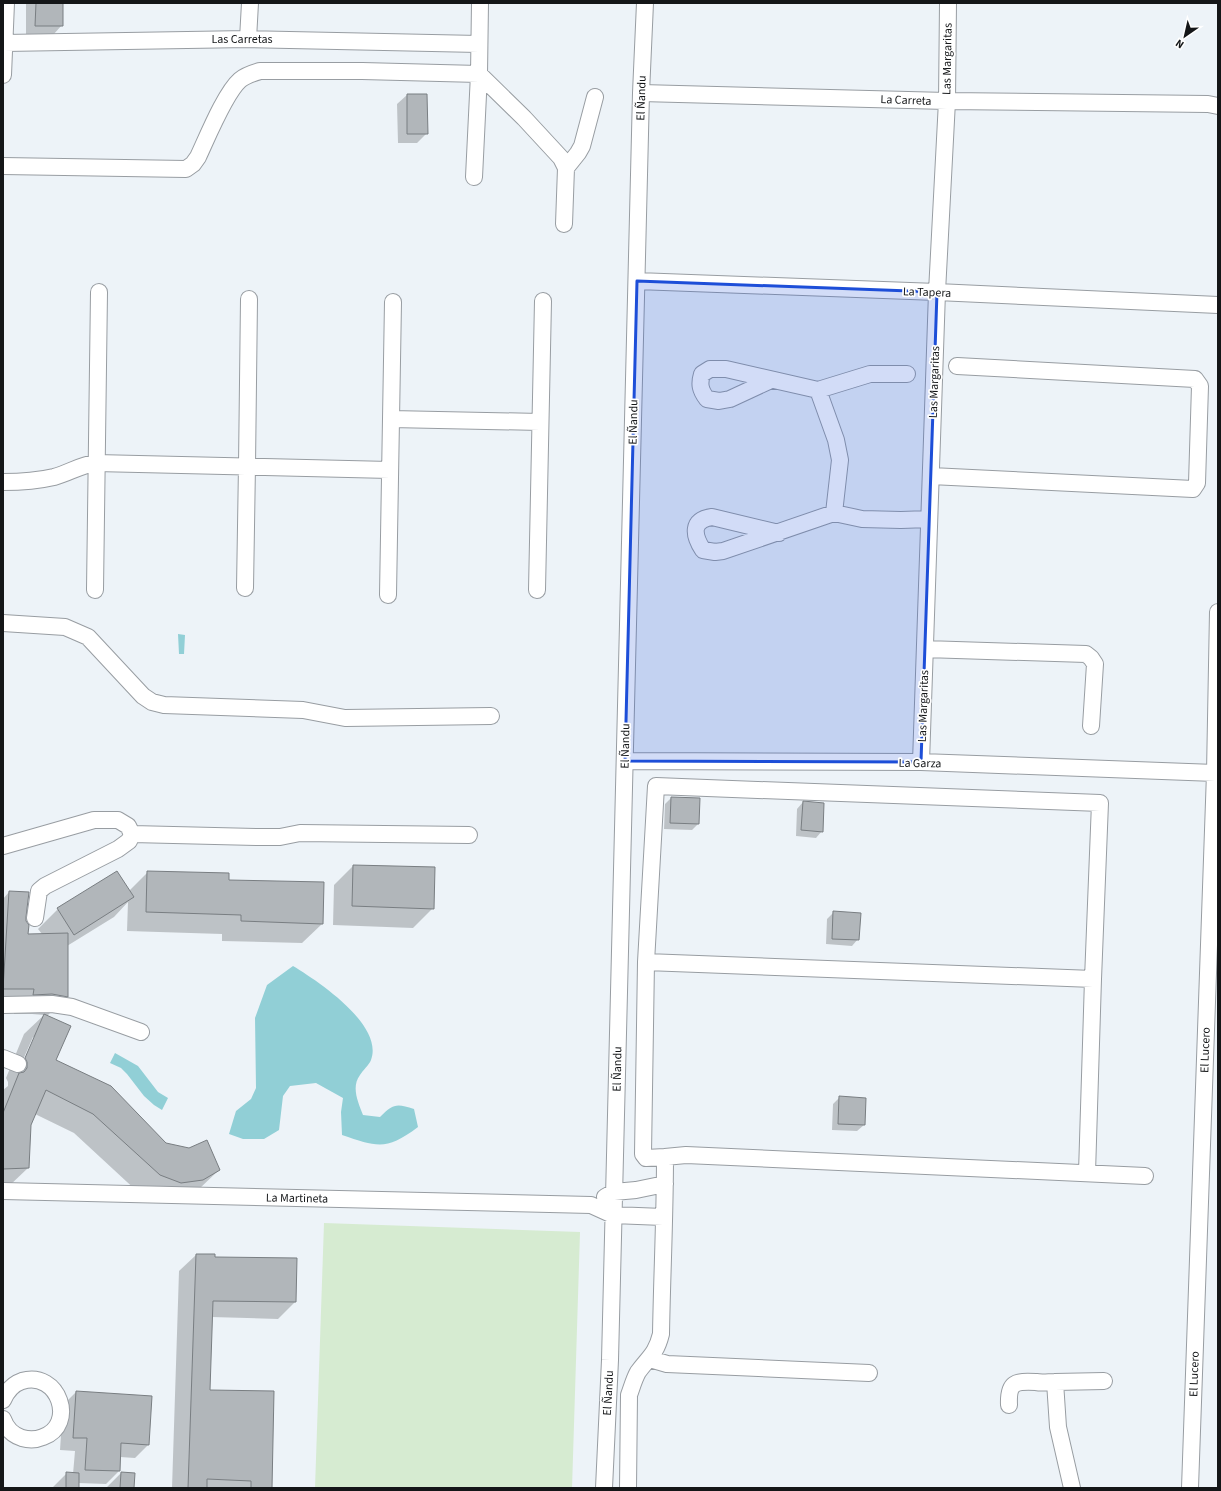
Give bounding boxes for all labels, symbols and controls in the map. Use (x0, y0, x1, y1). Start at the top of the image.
north arrow (1165, 16, 1205, 56)
street label: Las Margaritas (938, 23, 957, 95)
street label: Las Carretas (211, 31, 273, 48)
text: N (1172, 36, 1187, 52)
street label: El Ñandu (632, 75, 651, 121)
street label: La Carreta (880, 91, 932, 110)
street label: La Tapera (902, 283, 951, 302)
street label: Las Margaritas (925, 346, 944, 418)
street label: El Ñandu (625, 399, 642, 445)
street label: Las Margaritas (914, 670, 933, 742)
street label: El Ñandu (617, 723, 634, 769)
street label: La Garza (898, 755, 942, 772)
street label: El Lucero (1196, 1027, 1215, 1073)
street label: El Ñandu (609, 1046, 626, 1092)
street label: La Martineta (266, 1189, 328, 1208)
street label: El Lucero (1185, 1351, 1204, 1397)
street label: El Ñandu (599, 1370, 618, 1416)

